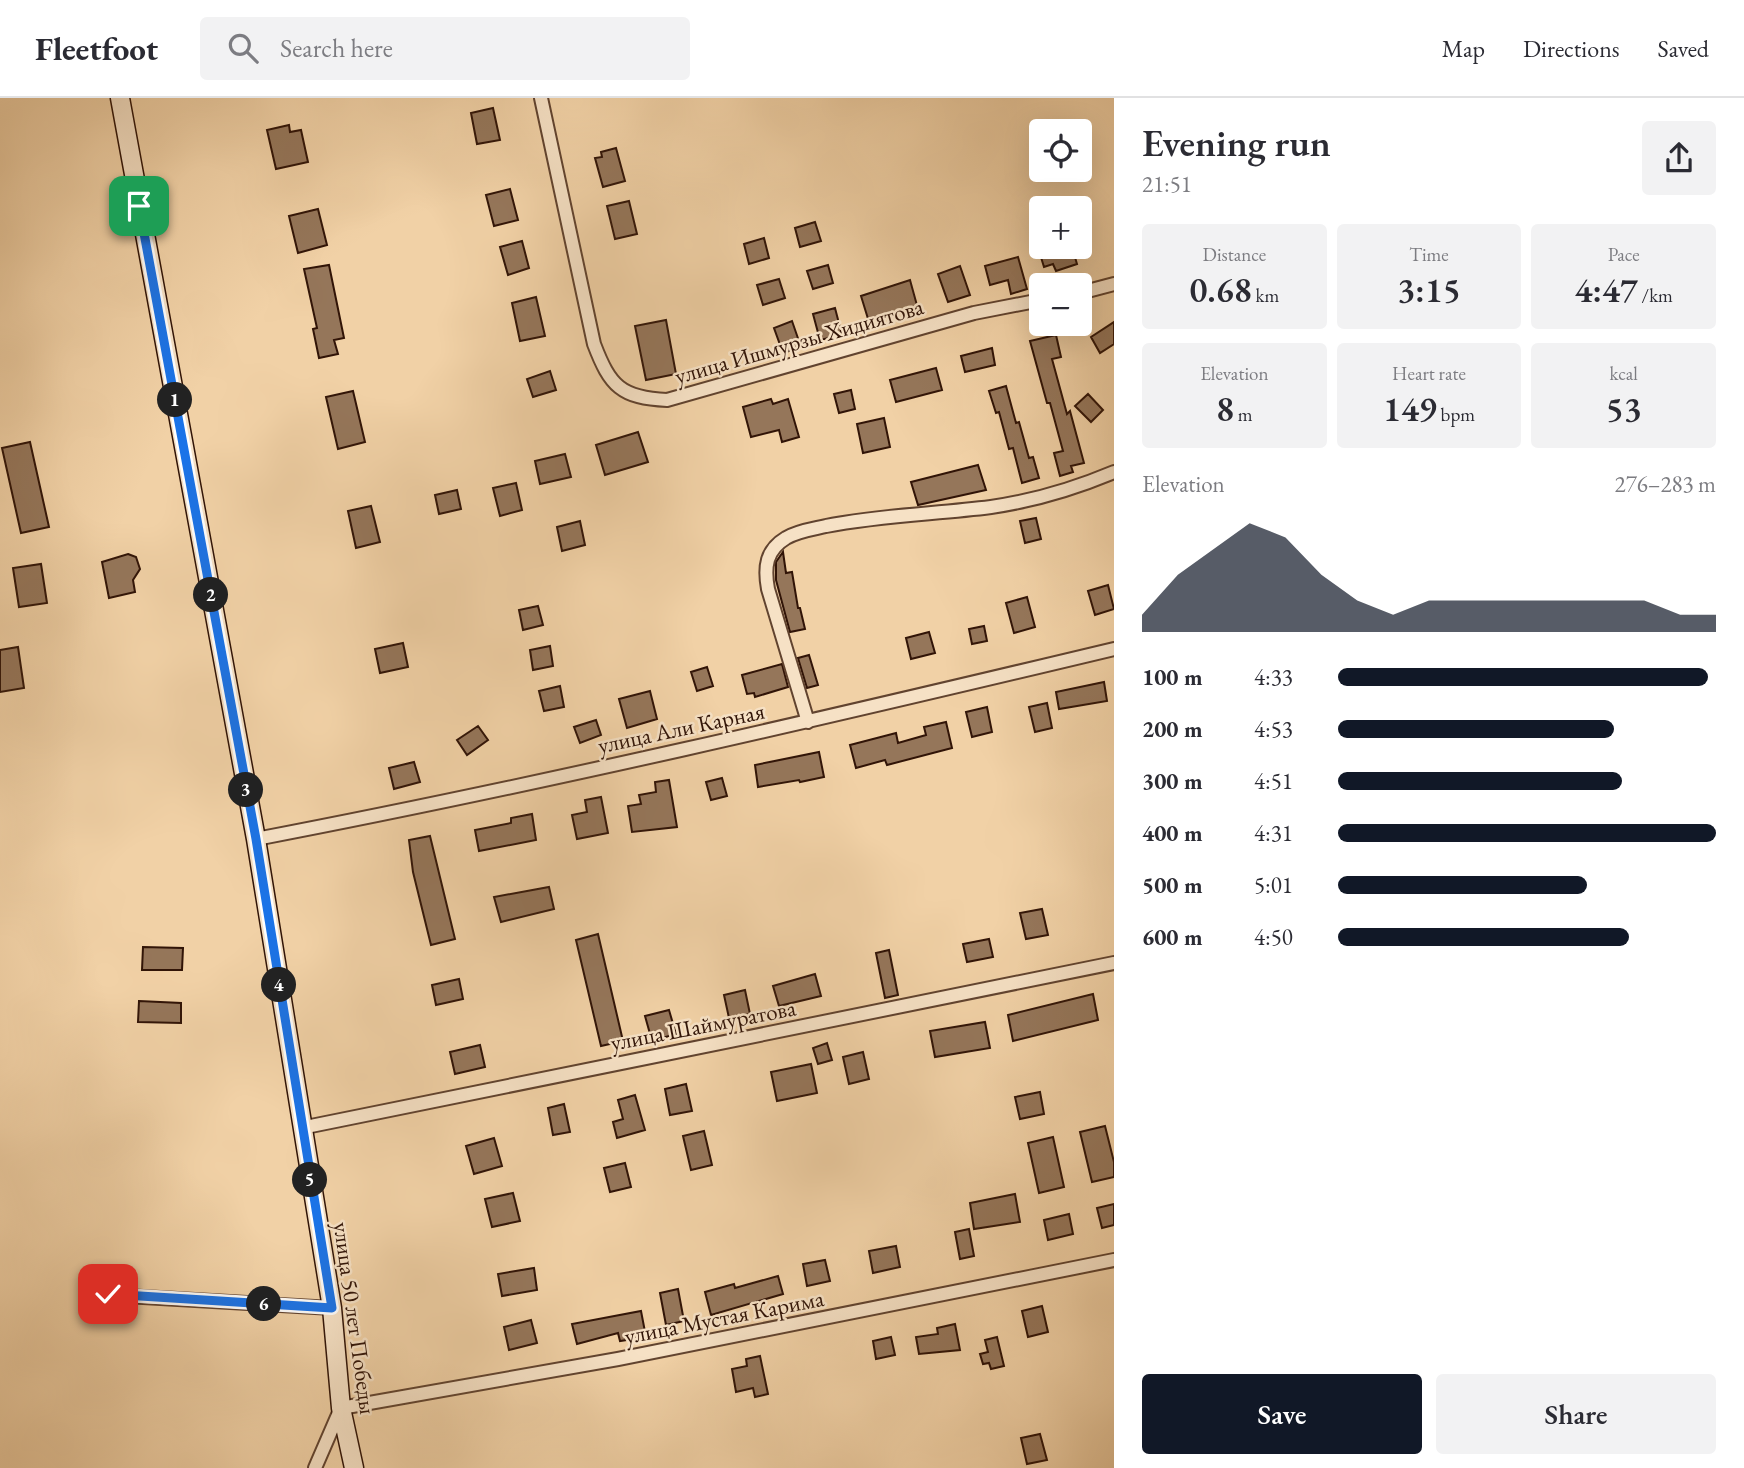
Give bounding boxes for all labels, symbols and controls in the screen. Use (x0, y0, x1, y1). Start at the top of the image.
search box (200, 17, 690, 80)
text: Fleetfoot (35, 27, 158, 70)
icon: search (224, 29, 262, 67)
text: Search here (280, 31, 393, 65)
text: Map (1442, 33, 1485, 64)
text: Directions (1523, 33, 1620, 64)
text: Saved (1658, 33, 1709, 64)
text: Evening run (1142, 118, 1331, 167)
map controls (1029, 119, 1092, 336)
button: locate (1029, 119, 1092, 182)
button: share (1642, 121, 1716, 195)
text: 21:51 (1142, 169, 1192, 199)
pin (109, 176, 169, 236)
icon: arrive (120, 187, 158, 225)
button: + (1029, 196, 1092, 259)
text: Distance (1203, 242, 1266, 267)
text: Time (1409, 242, 1449, 267)
text: Pace (1608, 242, 1640, 267)
text: 0.68 (1189, 267, 1252, 312)
text: 3:15 (1397, 267, 1461, 312)
text: 4:47 (1574, 267, 1638, 312)
button: − (1029, 273, 1092, 336)
text: km (1252, 283, 1279, 308)
text: /km (1638, 283, 1673, 308)
street label: улица Ишмурзы Хидиятова (671, 291, 928, 391)
text: Elevation (1200, 361, 1269, 386)
text: Heart rate (1392, 361, 1466, 386)
text: kcal (1609, 361, 1638, 386)
pin: 1 (158, 382, 192, 418)
text: 8 (1216, 386, 1234, 431)
text: 149 (1383, 386, 1437, 431)
text: 53 (1606, 386, 1642, 431)
text: 1 (169, 387, 180, 412)
text: m (1234, 402, 1253, 427)
text: bpm (1437, 402, 1475, 427)
text: Elevation (1142, 469, 1225, 499)
text: 276–283 m (1615, 469, 1716, 499)
pin: 2 (194, 578, 228, 612)
text: 2 (205, 582, 216, 607)
text: 100 m (1142, 662, 1203, 692)
text: 4:33 (1254, 662, 1293, 692)
street label: улица Али Карная (595, 696, 767, 760)
text: 200 m (1142, 714, 1203, 744)
text: 4:53 (1254, 714, 1293, 744)
text: 300 m (1142, 766, 1203, 796)
text: 4:51 (1254, 766, 1293, 796)
pin: 3 (229, 772, 264, 808)
text: 3 (240, 777, 251, 802)
text: 400 m (1142, 818, 1203, 848)
text: 4:31 (1254, 818, 1293, 848)
text: 500 m (1142, 870, 1203, 900)
text: 5:01 (1254, 870, 1293, 900)
text: 600 m (1142, 922, 1203, 952)
text: 4:50 (1254, 922, 1293, 952)
pin: 4 (262, 968, 296, 1002)
text: 4 (273, 972, 284, 997)
street label: улица Шаймуратова (608, 992, 799, 1058)
pin: 5 (292, 1162, 328, 1198)
text: 5 (304, 1167, 315, 1192)
street label: улица 50 лет Победы (327, 1220, 383, 1416)
pin (78, 1264, 138, 1324)
icon: check (89, 1275, 127, 1313)
street label: улица Мустая Карима (622, 1283, 827, 1351)
pin: 6 (246, 1286, 282, 1322)
text: 6 (258, 1291, 269, 1316)
button: Save (1142, 1374, 1422, 1454)
button: Share (1436, 1374, 1716, 1454)

